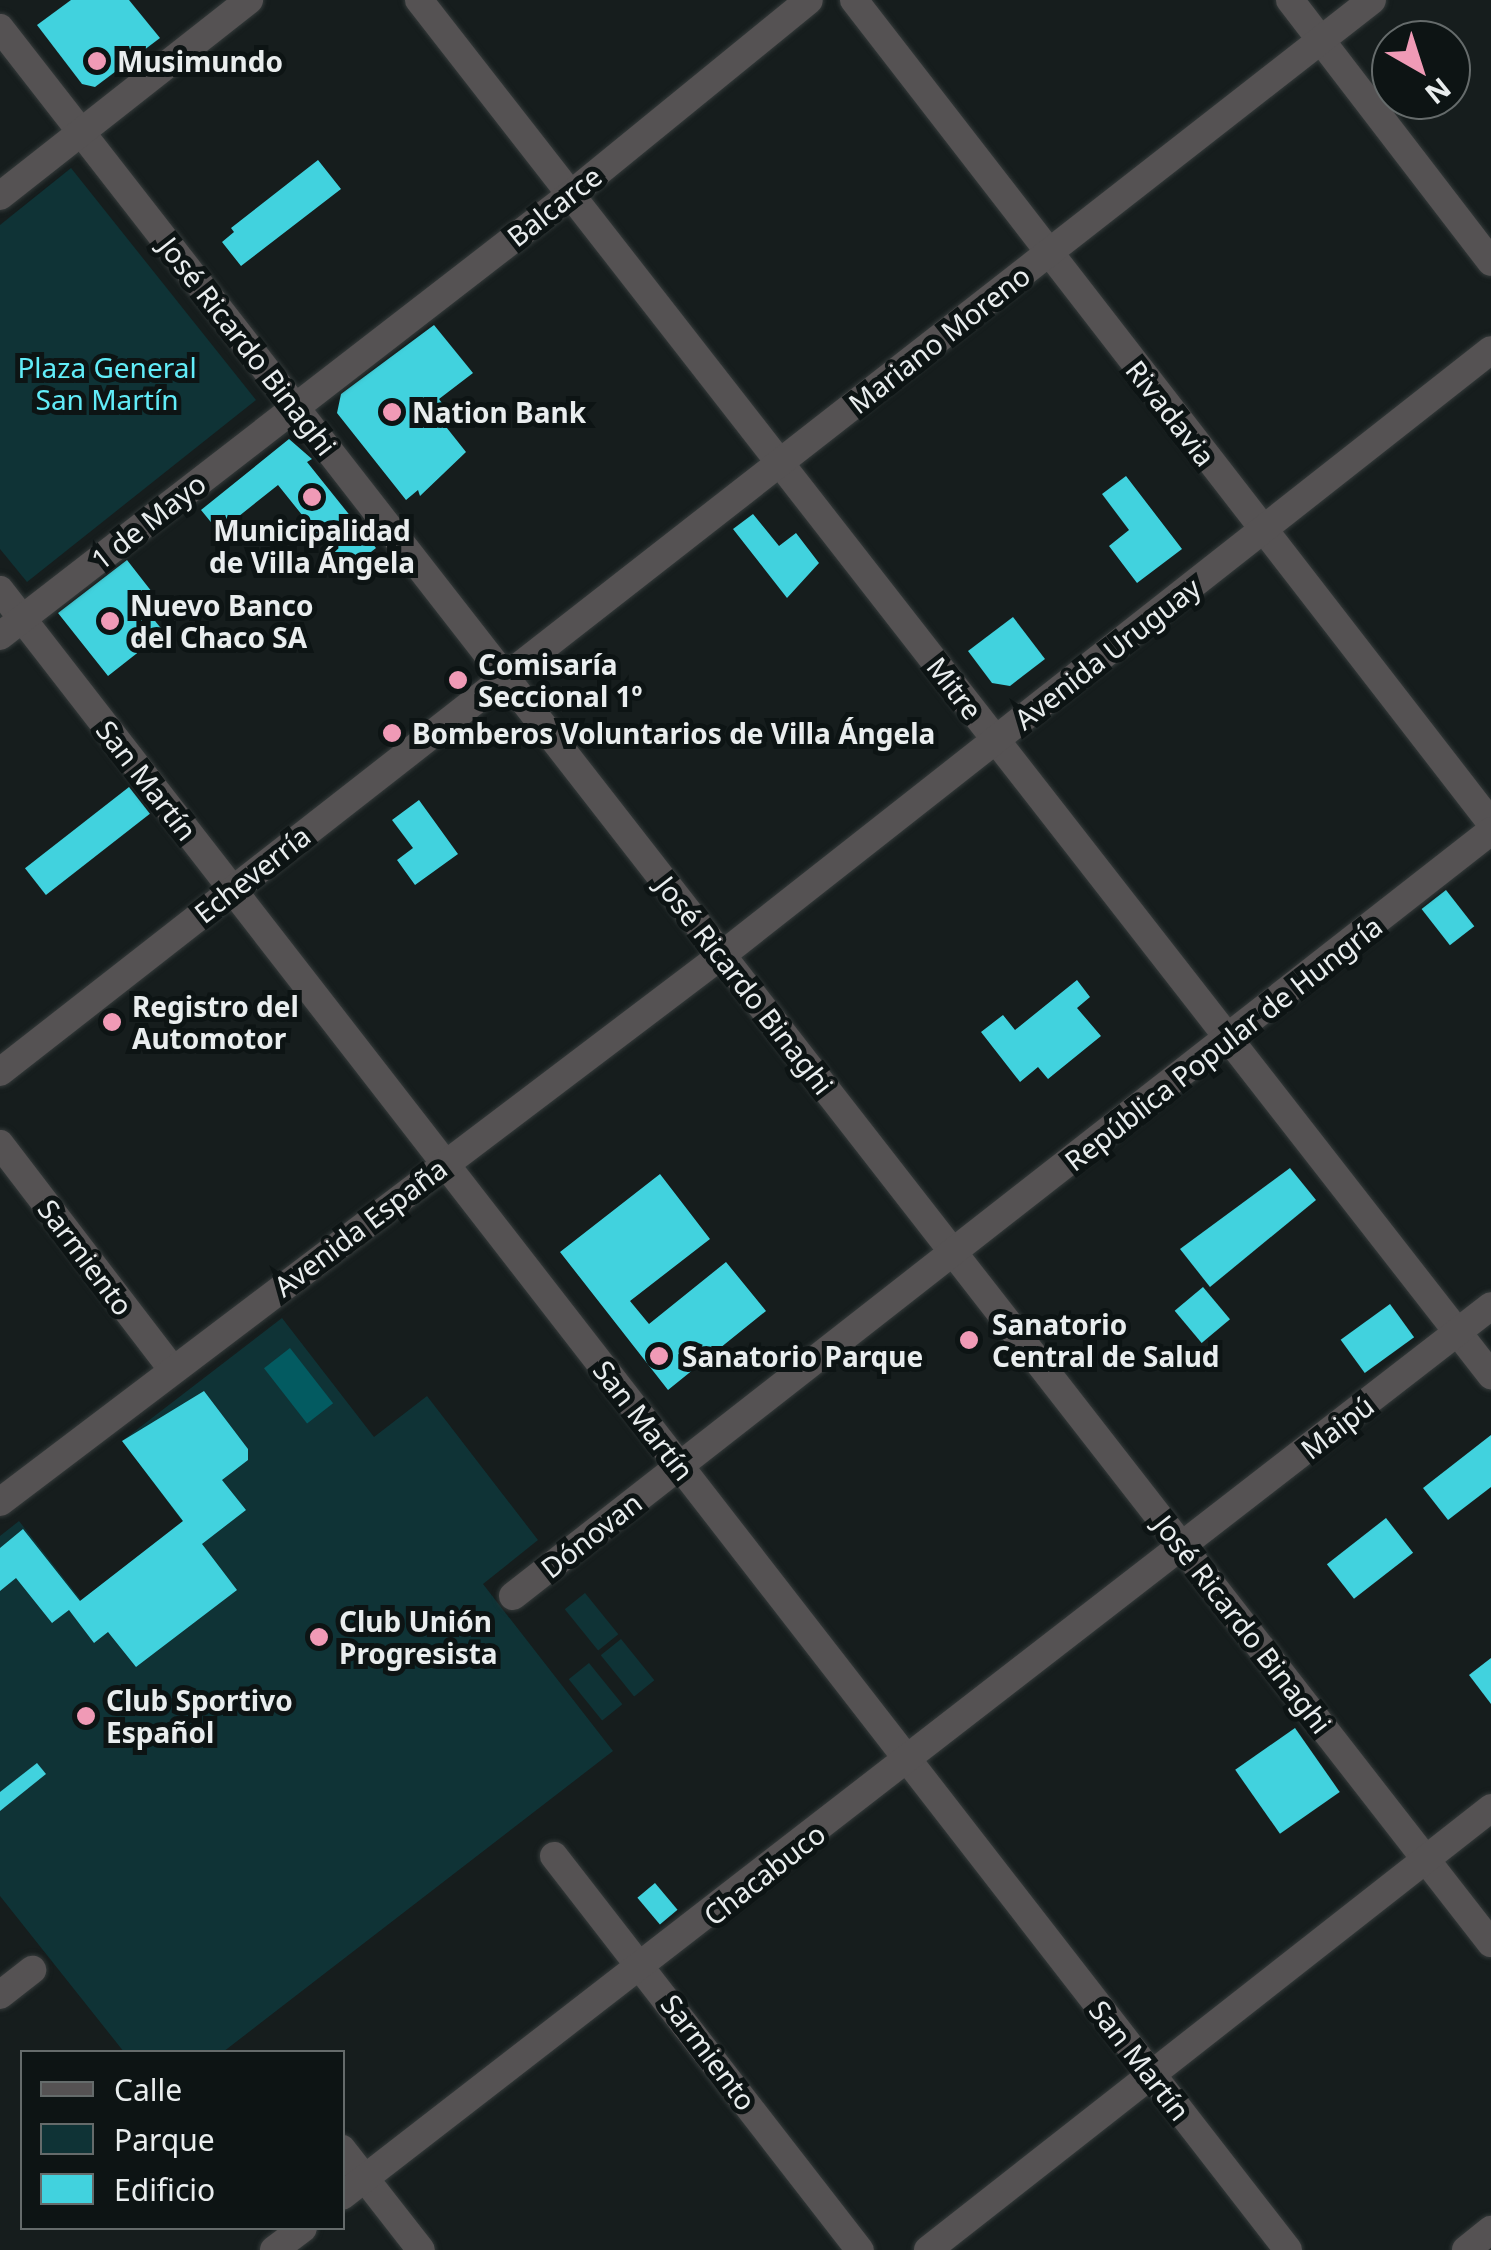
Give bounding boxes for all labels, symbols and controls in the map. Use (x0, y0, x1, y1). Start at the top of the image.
north arrow (1371, 20, 1471, 120)
place label: Musimundo (117, 44, 283, 78)
marker: Musimundo (86, 50, 108, 72)
text: N (1418, 70, 1459, 114)
street label: Balcarce (500, 159, 608, 253)
street label: José Ricardo Binaghi (152, 230, 344, 462)
street label: Mariano Moreno (842, 258, 1036, 420)
park label: Plaza General San Martín (17, 350, 197, 416)
street label: Rivadavia (1119, 354, 1223, 472)
place label: Nation Bank (412, 395, 586, 429)
marker: Nation Bank (381, 401, 403, 423)
street label: 1 de Mayo (84, 466, 212, 576)
marker: Municipalidad de Villa Ángela (301, 486, 323, 508)
place label: Municipalidad de Villa Ángela (209, 513, 415, 579)
street label: Avenida Uruguay (1007, 570, 1207, 736)
place label: Nuevo Banco del Chaco SA (130, 588, 313, 654)
marker: Nuevo Banco del Chaco SA (99, 610, 121, 632)
place label: Comisaría Seccional 1º (478, 647, 642, 713)
street label: Mitre (920, 650, 990, 726)
marker: Comisaría Seccional 1º (447, 669, 469, 691)
street label: San Martín (90, 713, 204, 847)
place label: Bomberos Voluntarios de Villa Ángela (412, 716, 935, 750)
marker: Bomberos Voluntarios de Villa Ángela (381, 722, 403, 744)
street label: Echeverría (187, 818, 317, 930)
street label: José Ricardo Binaghi (649, 869, 841, 1101)
street label: República Popular de Hungría (1058, 909, 1388, 1177)
place label: Registro del Automotor (132, 989, 299, 1055)
marker: Registro del Automotor (101, 1011, 123, 1033)
street label: Avenida España (267, 1151, 453, 1303)
street label: Sarmiento (32, 1193, 140, 1321)
place label: Sanatorio Central de Salud (992, 1307, 1220, 1373)
marker: Sanatorio Central de Salud (956, 1327, 982, 1353)
place label: Sanatorio Parque (682, 1339, 923, 1373)
marker: Sanatorio Parque (646, 1343, 672, 1369)
street label: San Martín (587, 1353, 701, 1487)
street label: Maipú (1294, 1388, 1380, 1466)
street label: Dónovan (534, 1485, 648, 1585)
street label: José Ricardo Binaghi (1147, 1508, 1339, 1740)
place label: Club Unión Progresista (339, 1604, 498, 1670)
marker: Club Unión Progresista (308, 1626, 330, 1648)
place label: Club Sportivo Español (106, 1683, 293, 1749)
marker: Club Sportivo Español (75, 1705, 97, 1727)
street label: Chacabuco (697, 1816, 831, 1932)
street label: Sarmiento (655, 1988, 763, 2116)
street label: San Martín (1083, 1993, 1197, 2127)
legend (20, 2050, 345, 2230)
text: Calle (114, 2069, 182, 2110)
text: Parque (114, 2119, 215, 2160)
text: Edificio (114, 2169, 215, 2210)

